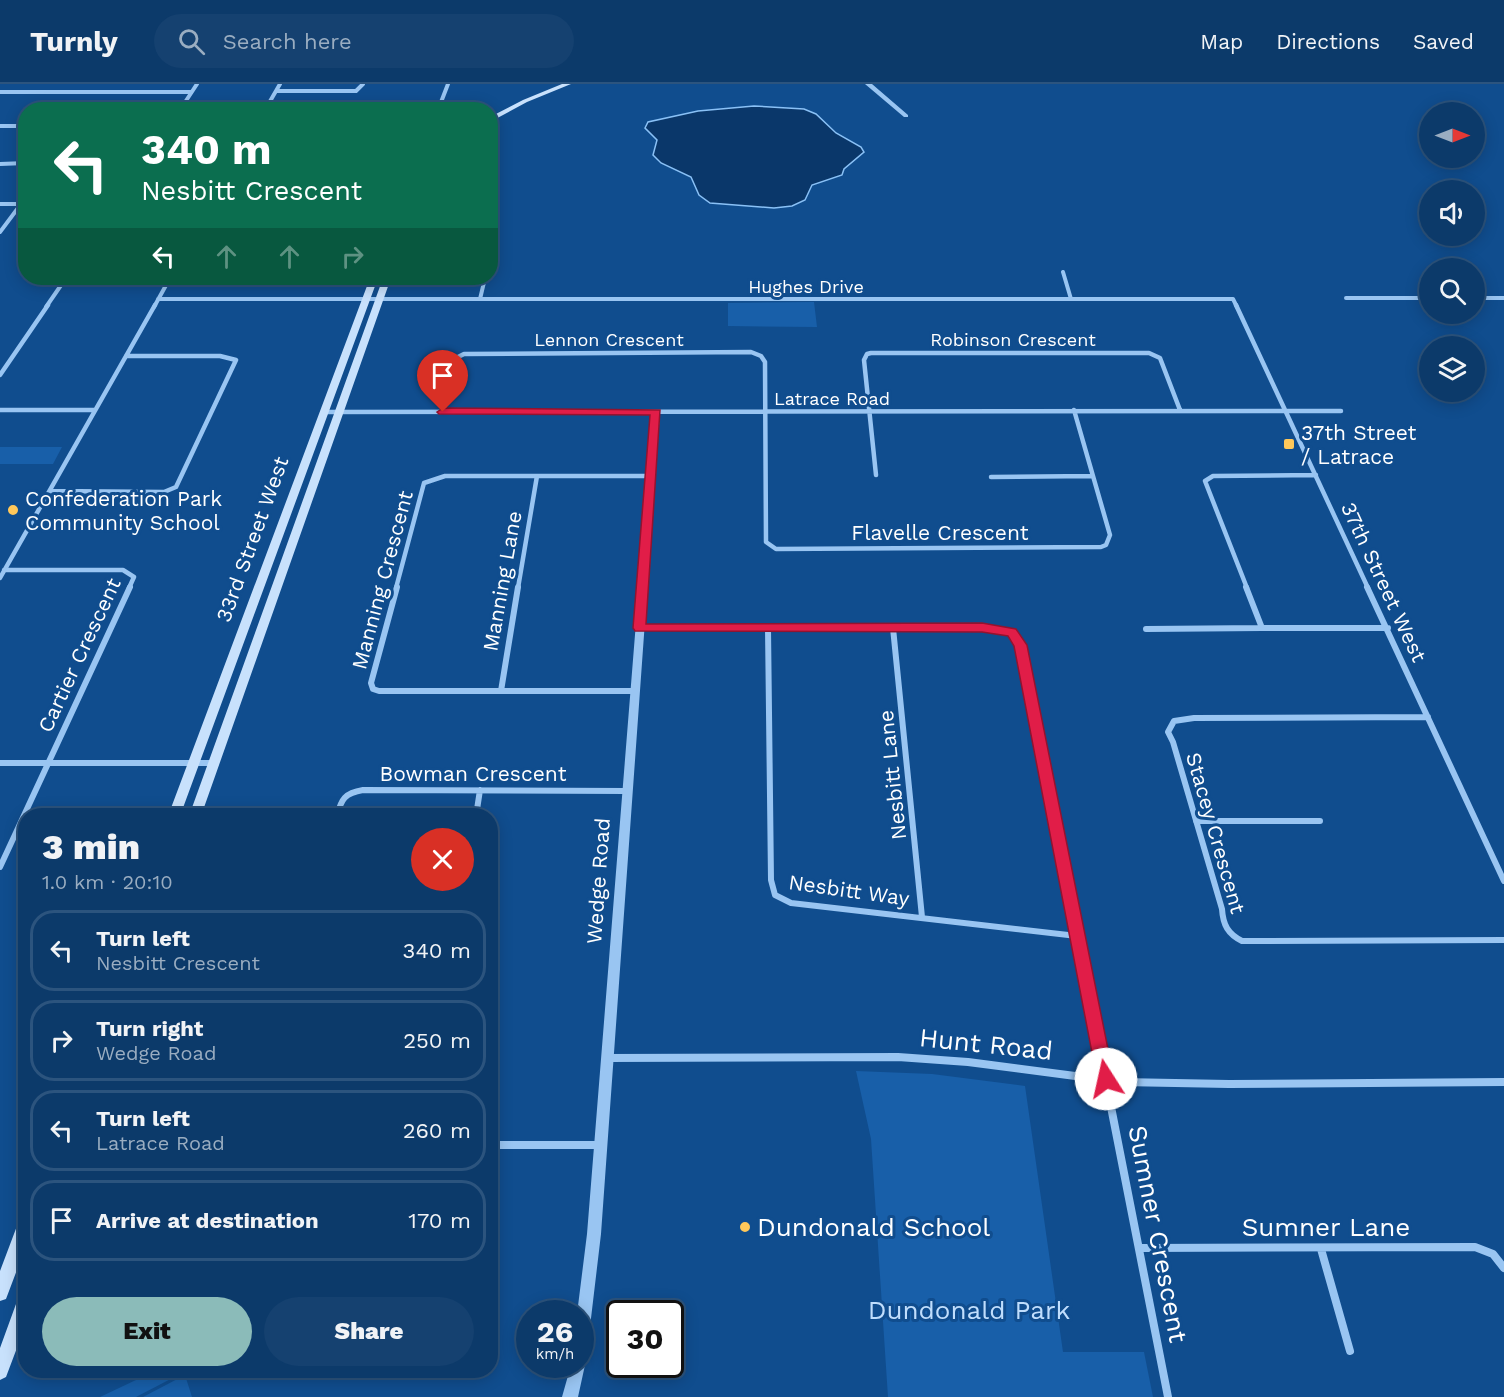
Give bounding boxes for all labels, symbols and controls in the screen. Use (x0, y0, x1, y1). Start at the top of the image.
search box (154, 14, 574, 68)
text: Turnly (30, 25, 118, 58)
icon: search (175, 25, 208, 58)
text: Search here (223, 29, 352, 54)
text: Map (1200, 29, 1243, 54)
text: Directions (1276, 29, 1380, 54)
text: Saved (1413, 29, 1474, 54)
north arrow (1419, 102, 1485, 168)
map controls (1419, 102, 1485, 402)
text: 340 m (141, 125, 272, 174)
icon: left (42, 126, 120, 204)
text: Nesbitt Crescent (141, 175, 362, 207)
button: sound (1419, 180, 1485, 246)
icon: left (147, 240, 180, 273)
icon: ahead (210, 240, 243, 273)
icon: ahead (273, 240, 306, 273)
icon: right (336, 240, 369, 273)
button: search (1419, 258, 1485, 324)
street label: Hughes Drive (748, 276, 864, 297)
street label: Lennon Crescent (534, 329, 684, 350)
street label: Robinson Crescent (930, 329, 1096, 350)
button: layers (1419, 336, 1485, 402)
pin (417, 350, 468, 412)
icon: arrive (426, 359, 459, 392)
street label: Latrace Road (774, 388, 890, 409)
place label: 37th Street / Latrace (1301, 420, 1417, 469)
marker: 37th Street / Latrace (1282, 437, 1296, 451)
street label: 33rd Street West (210, 453, 294, 625)
place label: Confederation Park Community School (25, 486, 222, 535)
street label: Manning Crescent (346, 488, 418, 672)
street label: 37th Street West (1336, 498, 1432, 666)
marker: Confederation Park Community School (6, 503, 20, 517)
street label: Manning Lane (477, 509, 527, 653)
street label: Flavelle Crescent (851, 520, 1029, 545)
street label: Cartier Crescent (32, 574, 126, 736)
street label: Nesbitt Lane (873, 709, 911, 841)
street label: Stacey Crescent (1181, 750, 1251, 917)
street label: Bowman Crescent (380, 761, 567, 786)
street label: Wedge Road (581, 817, 615, 945)
text: 3 min (42, 826, 140, 868)
button: close (411, 828, 474, 891)
street label: Nesbitt Way (787, 869, 911, 911)
text: 1.0 km · 20:10 (42, 870, 173, 894)
text: Turn left (96, 926, 190, 951)
icon: left (45, 934, 78, 967)
text: 340 m (403, 938, 471, 963)
text: Nesbitt Crescent (96, 951, 260, 975)
text: Turn right (96, 1016, 203, 1041)
street label: Hunt Road (918, 1022, 1054, 1066)
icon: right (45, 1024, 78, 1057)
text: 250 m (403, 1028, 471, 1053)
text: Wedge Road (96, 1041, 216, 1065)
position arrow (1074, 1047, 1138, 1111)
text: Turn left (96, 1106, 190, 1131)
icon: left (45, 1114, 78, 1147)
text: 260 m (403, 1118, 471, 1143)
street label: Sumner Crescent (1122, 1123, 1194, 1345)
text: Latrace Road (96, 1131, 225, 1155)
icon: arrive (45, 1204, 78, 1237)
text: Arrive at destination (96, 1208, 319, 1233)
text: 170 m (408, 1208, 471, 1233)
place label: Dundonald School (757, 1212, 990, 1242)
street label: Sumner Lane (1242, 1212, 1410, 1242)
marker: Dundonald School (738, 1220, 752, 1234)
park label: Dundonald Park (868, 1295, 1071, 1325)
button: Exit (42, 1297, 252, 1366)
button: Share (264, 1297, 474, 1366)
speed limit sign: 30 (606, 1300, 684, 1378)
text: 26 (537, 1314, 573, 1349)
text: km/h (536, 1345, 574, 1363)

